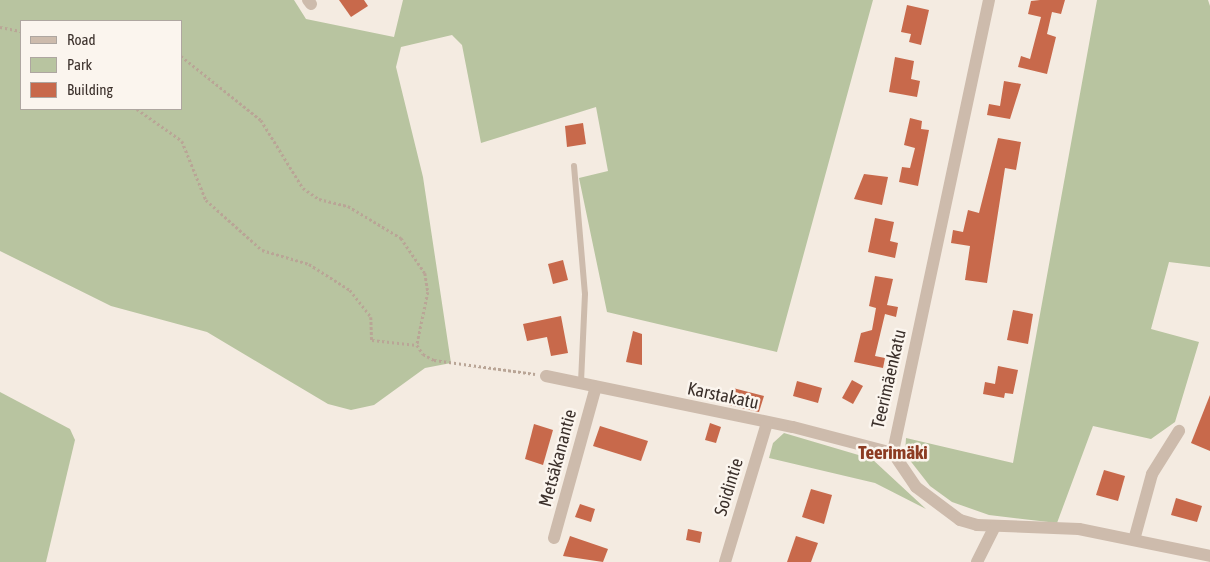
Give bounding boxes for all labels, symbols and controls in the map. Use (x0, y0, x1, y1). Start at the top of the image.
legend (20, 20, 182, 110)
text: Road (67, 31, 96, 48)
text: Park (67, 56, 92, 73)
text: Building (67, 81, 113, 98)
street label: Teerimäenkatu (867, 327, 911, 431)
street label: Karstakatu (685, 378, 761, 414)
street label: Metsäkanantie (535, 407, 581, 509)
district label: Teerimäki (858, 442, 928, 464)
street label: Soidintie (710, 456, 748, 518)

